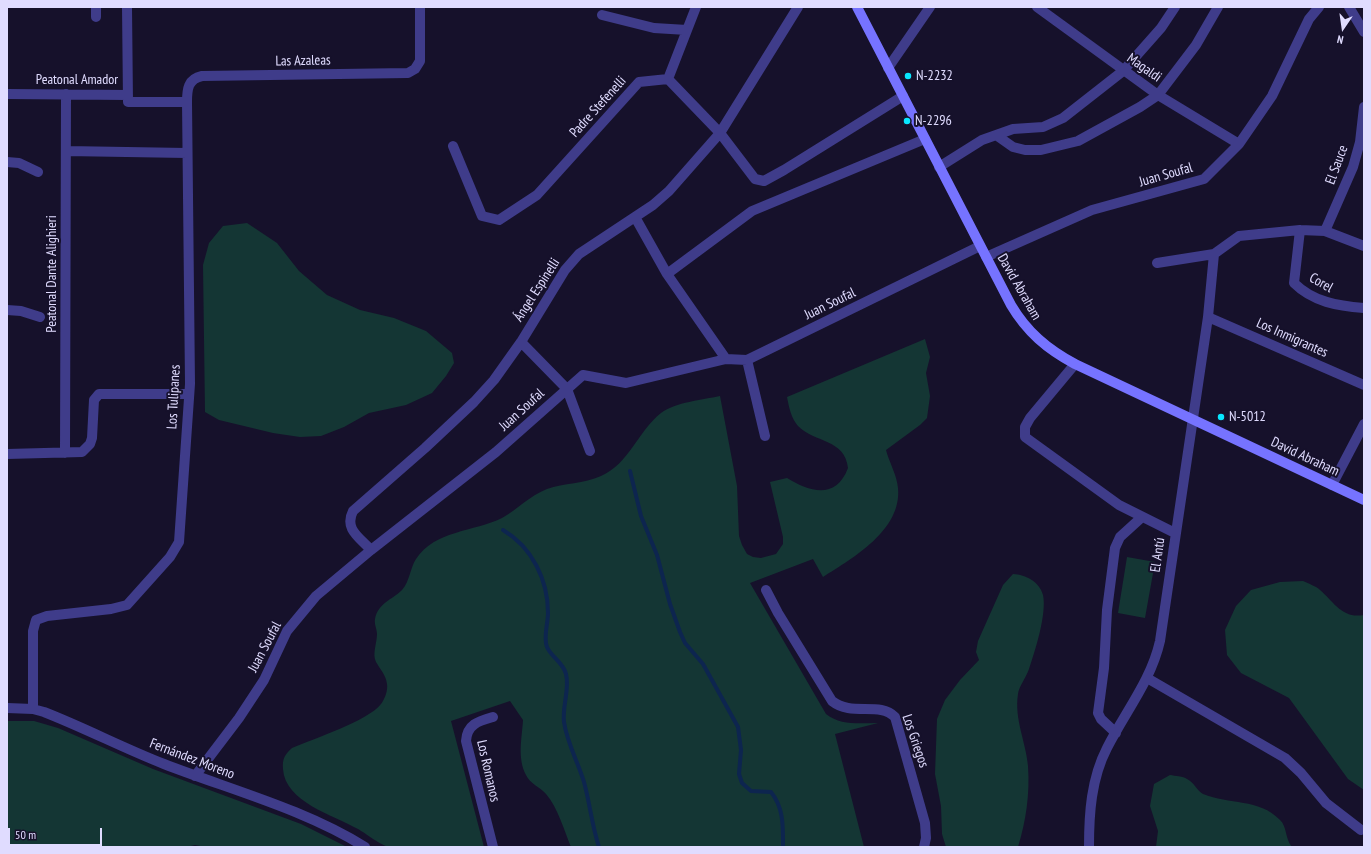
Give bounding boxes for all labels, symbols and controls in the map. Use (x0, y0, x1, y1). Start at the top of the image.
north arrow (1323, 8, 1363, 48)
text: N (1336, 32, 1345, 47)
street label: Magaldi (1123, 50, 1165, 86)
street label: Las Azaleas (275, 52, 331, 70)
place label: N-2232 (916, 68, 953, 84)
marker: N-2232 (903, 71, 913, 81)
street label: Peatonal Amador (36, 72, 118, 88)
street label: Padre Stefenelli (566, 73, 630, 141)
place label: N-2296 (915, 113, 952, 129)
marker: N-2296 (902, 116, 912, 126)
street label: El Sauce (1322, 143, 1352, 187)
street label: Juan Soufal (1137, 159, 1195, 191)
street label: Peatonal Dante Alighieri (44, 215, 60, 333)
street label: David Abraham (993, 251, 1045, 323)
street label: Ángel Espinelli (510, 255, 564, 325)
street label: Corel (1306, 270, 1336, 296)
street label: Juan Soufal (802, 284, 858, 324)
street label: Los Inmigrantes (1254, 315, 1330, 361)
street label: Los Tulipanes (164, 364, 184, 430)
street label: Juan Soufal (496, 385, 548, 435)
place label: N-5012 (1229, 409, 1266, 425)
marker: N-5012 (1216, 412, 1226, 422)
street label: David Abraham (1268, 434, 1342, 480)
street label: El Antú (1147, 537, 1169, 573)
street label: Juan Soufal (245, 619, 285, 675)
street label: Los Griegos (898, 712, 932, 770)
street label: Fernández Moreno (147, 735, 237, 783)
street label: Los Romanos (473, 739, 503, 803)
scale bar (10, 820, 104, 846)
text: 50 m (15, 827, 36, 842)

